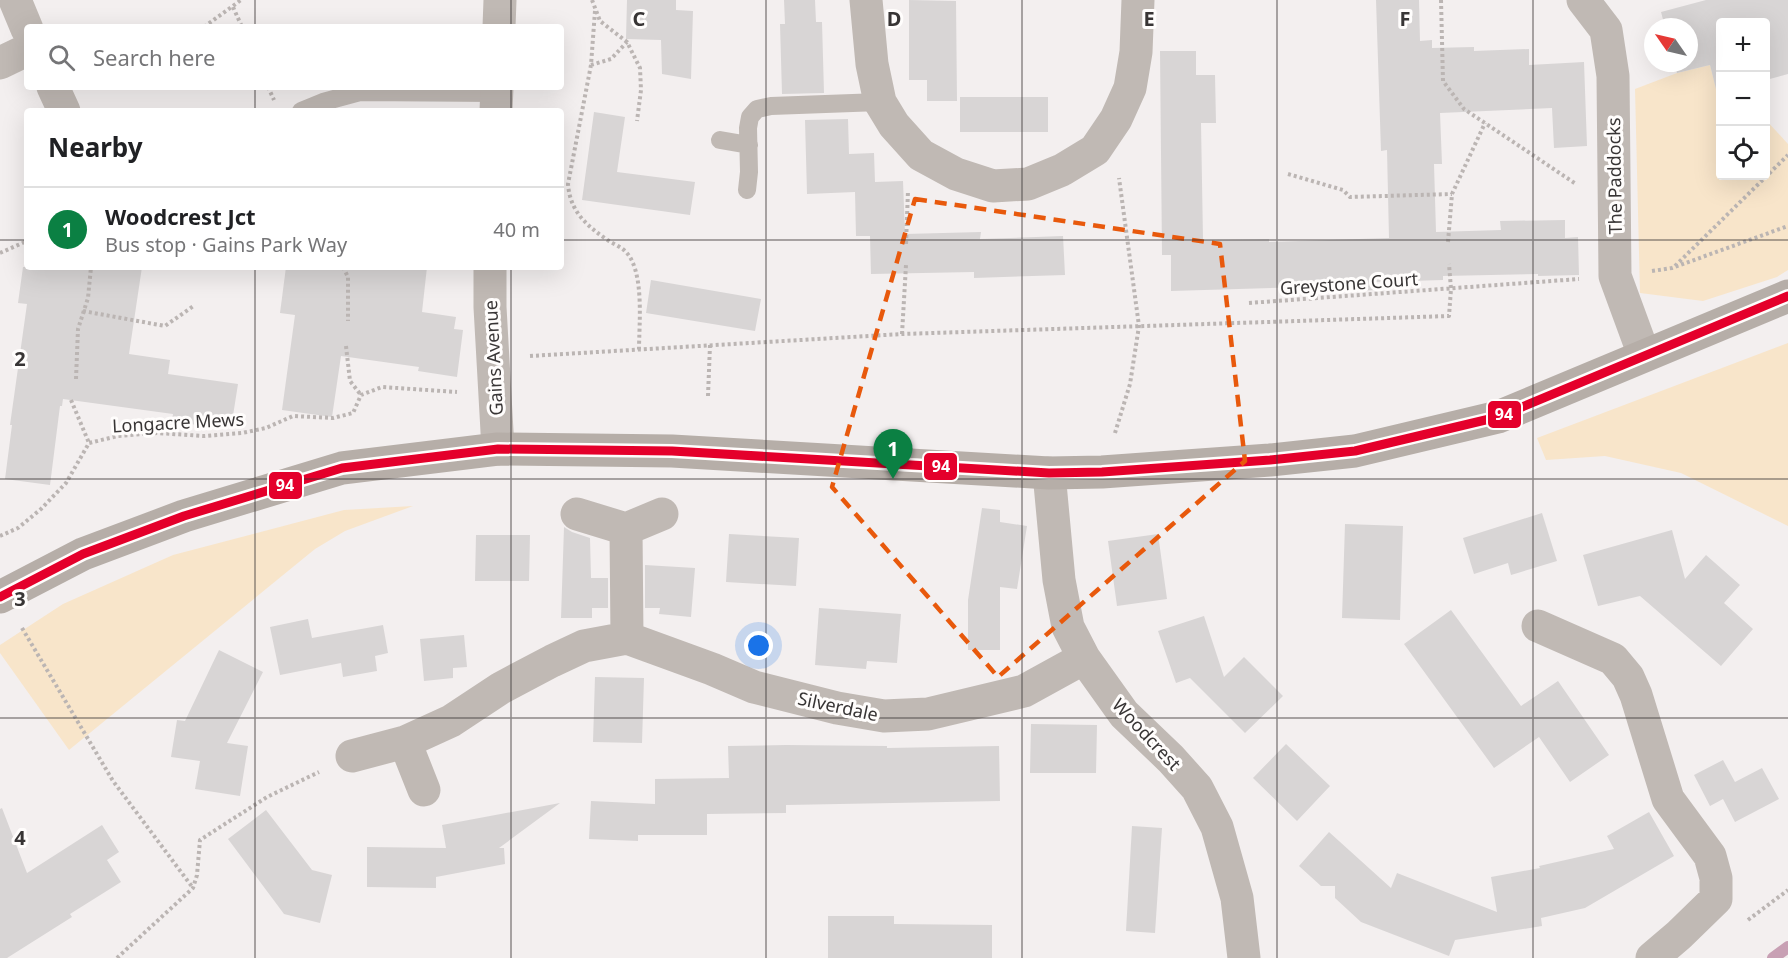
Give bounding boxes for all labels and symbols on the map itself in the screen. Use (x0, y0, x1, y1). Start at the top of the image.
text: C (633, 5, 646, 32)
text: D (887, 5, 901, 32)
text: E (1143, 5, 1155, 32)
text: F (1400, 5, 1410, 32)
north arrow (1644, 18, 1698, 72)
street label: The Paddocks (1601, 117, 1627, 235)
street label: Greystone Court (1279, 266, 1419, 300)
street label: Gains Avenue (478, 300, 508, 416)
text: 2 (14, 345, 26, 372)
line badge: 94 (1487, 400, 1522, 429)
text: 94 (1495, 403, 1513, 425)
street label: Longacre Mews (111, 407, 245, 437)
pin: 1 (874, 430, 912, 479)
line badge: 94 (923, 452, 958, 481)
text: 94 (932, 455, 950, 477)
line badge: 94 (268, 471, 303, 500)
text: 94 (276, 474, 294, 496)
text: 3 (14, 585, 26, 612)
your location (744, 631, 773, 660)
street label: Silverdale (796, 686, 880, 726)
street label: Woodcrest (1107, 693, 1187, 776)
text: 4 (14, 824, 26, 851)

